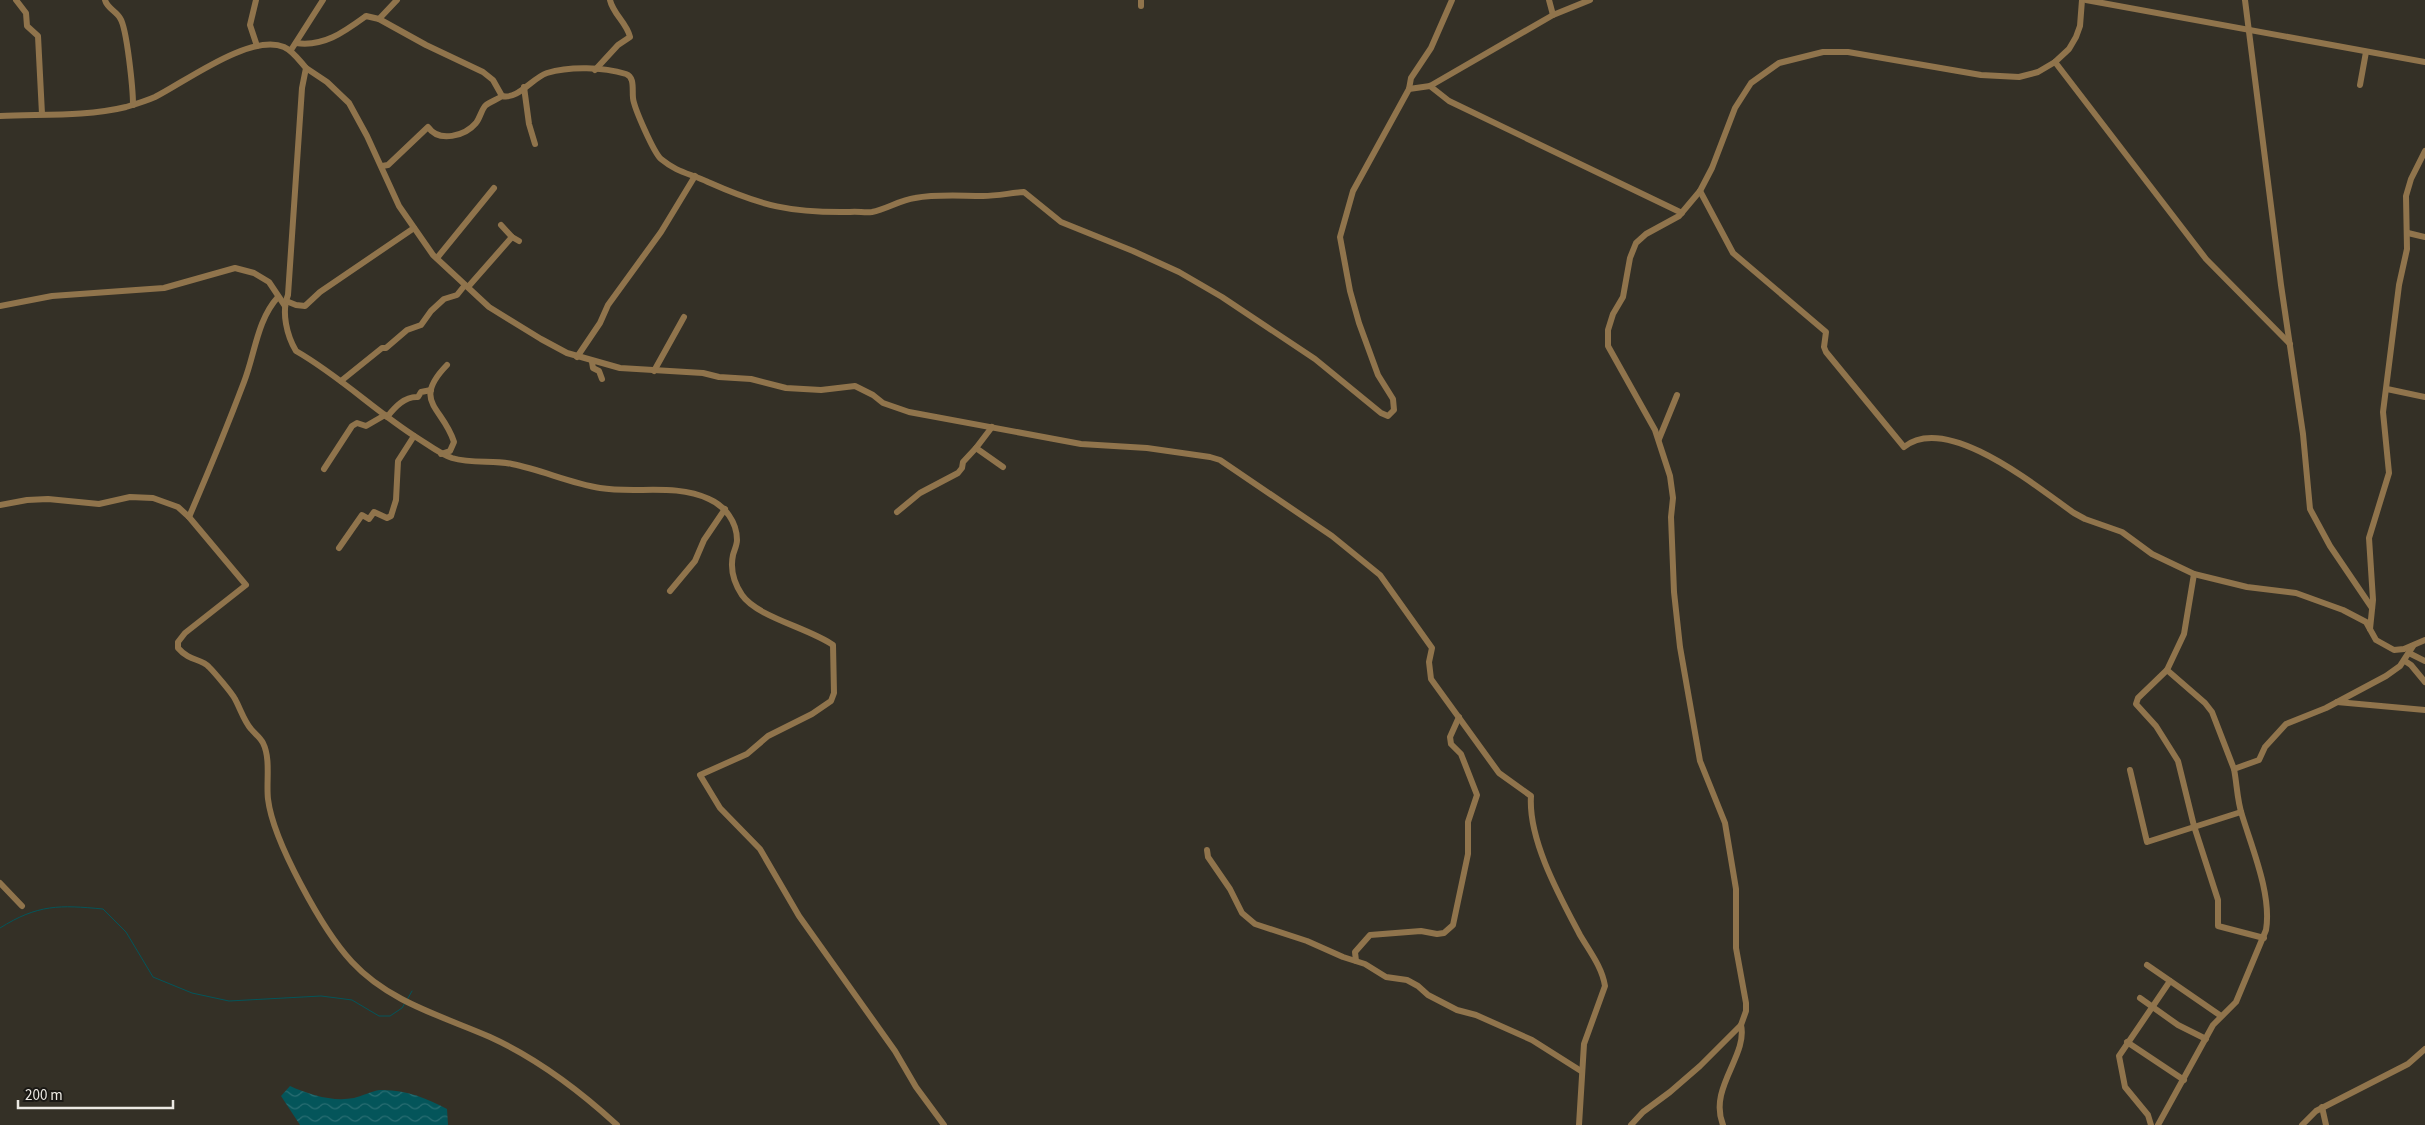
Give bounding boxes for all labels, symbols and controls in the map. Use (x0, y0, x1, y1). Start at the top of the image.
scale bar (18, 1078, 172, 1110)
text: 200 m (25, 1085, 63, 1106)

